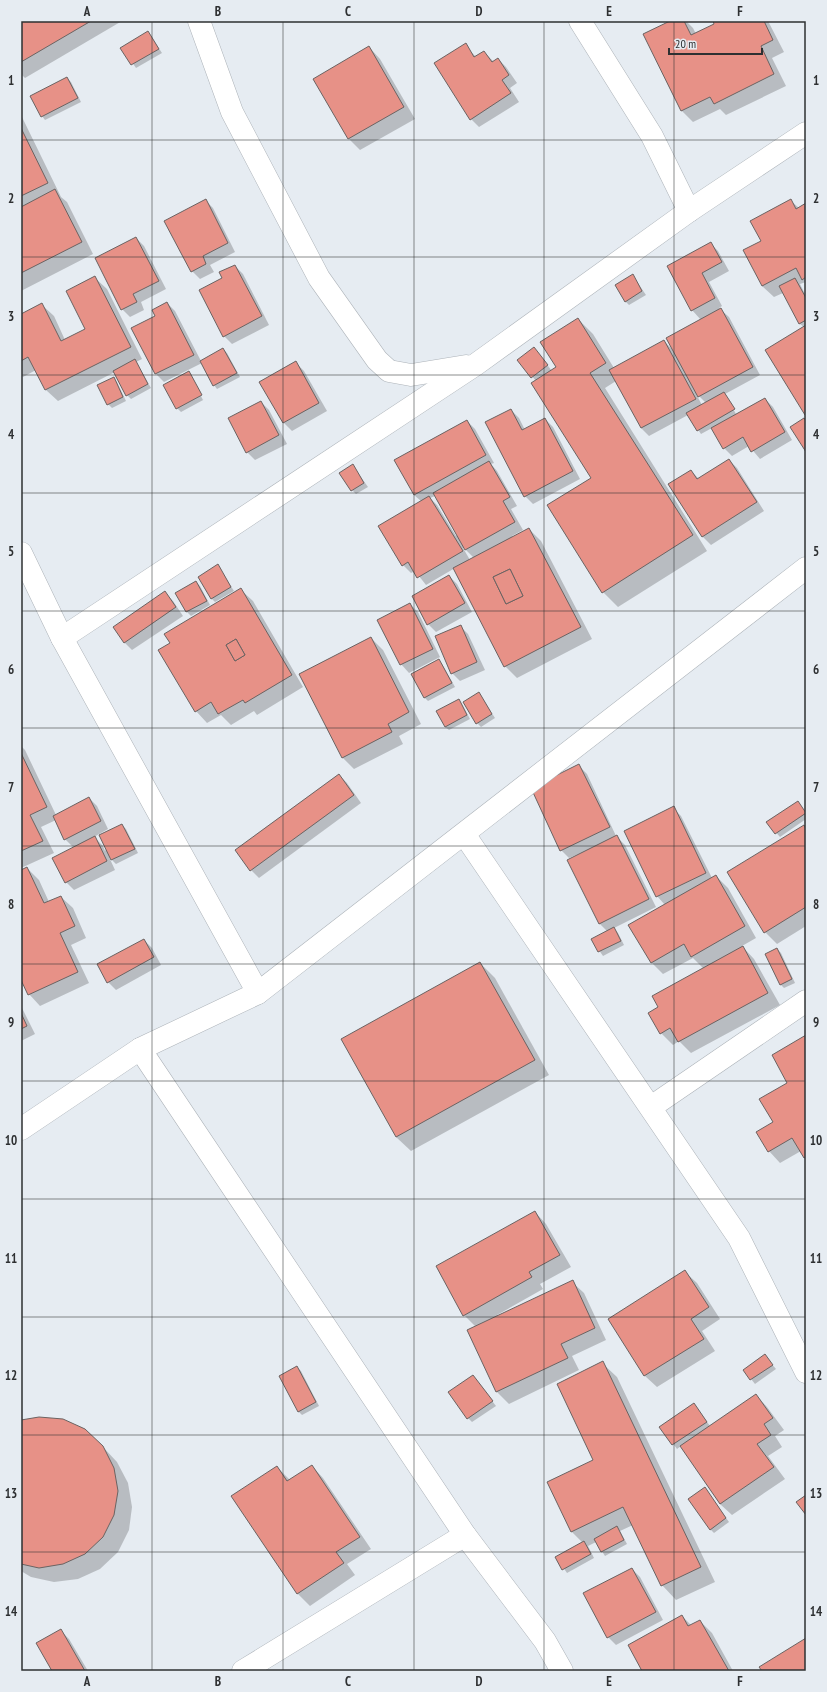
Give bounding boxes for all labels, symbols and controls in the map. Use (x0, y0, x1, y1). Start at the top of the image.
text: A (83, 3, 91, 20)
text: B (215, 3, 221, 20)
text: C (345, 3, 351, 20)
text: D (476, 3, 483, 20)
text: E (606, 3, 612, 20)
text: F (737, 3, 743, 20)
scale bar (669, 30, 762, 56)
text: 20 m (675, 36, 696, 51)
text: 1 (8, 72, 14, 89)
text: 1 (813, 72, 819, 89)
text: 2 (8, 190, 14, 207)
text: 2 (813, 190, 819, 207)
text: 3 (8, 308, 14, 325)
text: 3 (813, 308, 819, 325)
text: 4 (8, 426, 15, 443)
text: 4 (813, 426, 820, 443)
text: 5 (8, 543, 14, 560)
text: 5 (813, 543, 819, 560)
text: 6 (8, 661, 14, 678)
text: 6 (813, 661, 819, 678)
text: 7 (8, 779, 14, 796)
text: 7 (813, 779, 819, 796)
text: 8 (8, 896, 14, 913)
text: 8 (813, 896, 819, 913)
text: 9 (8, 1014, 14, 1031)
text: 9 (813, 1014, 819, 1031)
text: 10 (5, 1132, 17, 1149)
text: 10 (810, 1132, 822, 1149)
text: 11 (5, 1250, 17, 1267)
text: 11 (810, 1250, 822, 1267)
text: 12 (5, 1367, 17, 1384)
text: 12 (810, 1367, 822, 1384)
text: 13 (5, 1485, 17, 1502)
text: 13 (810, 1485, 822, 1502)
text: 14 (5, 1603, 18, 1620)
text: 14 (810, 1603, 823, 1620)
text: A (83, 1673, 91, 1690)
text: B (215, 1673, 221, 1690)
text: C (345, 1673, 351, 1690)
text: D (476, 1673, 483, 1690)
text: E (606, 1673, 612, 1690)
text: F (737, 1673, 743, 1690)

